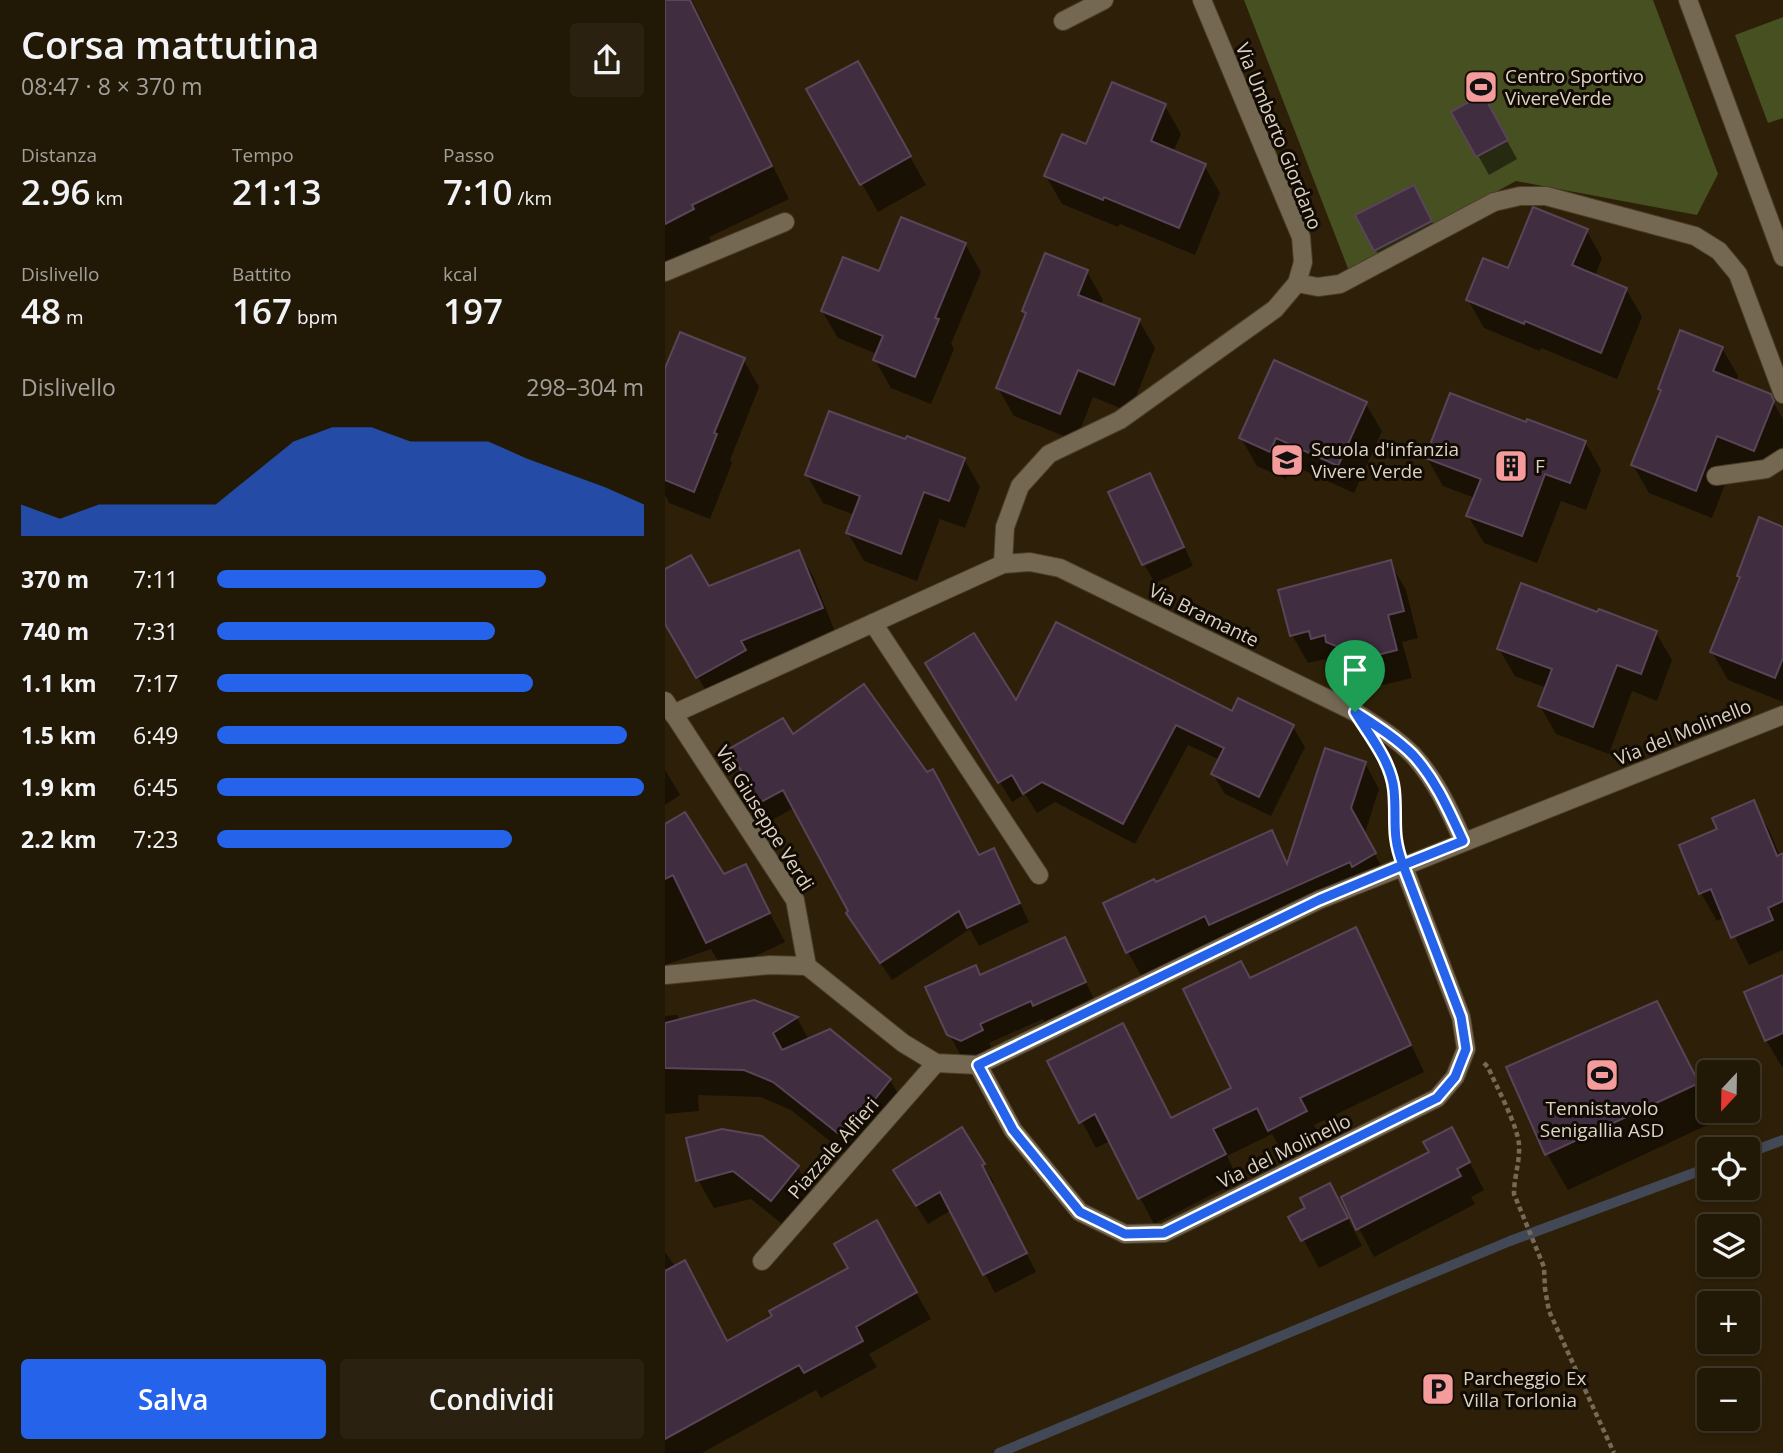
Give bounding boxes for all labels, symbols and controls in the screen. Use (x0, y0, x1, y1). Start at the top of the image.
text: Corsa mattutina (21, 18, 319, 70)
button: share (570, 23, 644, 97)
street label: Via Umberto Giordano (1230, 39, 1328, 233)
place label: Centro Sportivo VivereVerde (1505, 63, 1644, 111)
sports icon: Centro Sportivo VivereVerde (1462, 68, 1500, 106)
text: 08:47 · 8 × 370 m (21, 70, 203, 102)
text: Distanza (21, 142, 97, 168)
text: Tempo (232, 142, 294, 168)
text: Passo (443, 142, 495, 168)
text: 2.96 (21, 168, 91, 215)
text: 21:13 (232, 168, 322, 215)
text: 7:10 (443, 168, 513, 215)
text: km (91, 185, 123, 211)
text: /km (513, 185, 552, 211)
text: Dislivello (21, 261, 99, 287)
text: Battito (232, 261, 291, 287)
text: kcal (443, 261, 477, 287)
text: 48 (21, 287, 61, 334)
text: 167 (232, 287, 292, 334)
text: 197 (443, 287, 503, 334)
text: m (61, 304, 84, 330)
text: bpm (292, 304, 338, 330)
text: Dislivello (21, 371, 116, 403)
text: 298–304 m (526, 371, 644, 403)
place label: Scuola d'infanzia Vivere Verde (1311, 436, 1459, 484)
school or university icon: Scuola d'infanzia Vivere Verde (1268, 441, 1306, 479)
building icon: F (1492, 447, 1530, 485)
place label: F (1535, 453, 1545, 479)
text: 370 m (21, 563, 89, 595)
text: 7:11 (133, 563, 179, 595)
street label: Via Bramante (1145, 577, 1263, 653)
text: 740 m (21, 615, 89, 647)
text: 7:31 (133, 615, 179, 647)
pin (1325, 640, 1385, 712)
icon: arrive (1336, 651, 1374, 689)
text: 1.1 km (21, 667, 97, 699)
text: 7:17 (133, 667, 179, 699)
street label: Via del Molinello (1611, 693, 1755, 771)
text: 1.5 km (21, 719, 97, 751)
text: 6:49 (133, 719, 179, 751)
street label: Via Giuseppe Verdi (710, 740, 820, 896)
text: 1.9 km (21, 771, 97, 803)
text: 6:45 (133, 771, 179, 803)
text: 2.2 km (21, 823, 97, 855)
text: 7:23 (133, 823, 179, 855)
sports icon: Tennistavolo Senigallia ASD (1583, 1056, 1621, 1094)
north arrow (1697, 1060, 1761, 1124)
map controls (1697, 1060, 1760, 1431)
street label: Piazzale Alfieri (782, 1092, 884, 1204)
place label: Tennistavolo Senigallia ASD (1540, 1095, 1664, 1143)
street label: Via del Molinello (1213, 1108, 1355, 1194)
button: locate (1697, 1137, 1760, 1200)
button: layers (1697, 1214, 1760, 1277)
button: + (1697, 1291, 1760, 1354)
button: Salva (21, 1359, 326, 1439)
button: Condividi (340, 1359, 644, 1439)
place label: Parcheggio Ex Villa Torlonia (1463, 1365, 1587, 1413)
button: − (1697, 1368, 1760, 1431)
parking icon: Parcheggio Ex Villa Torlonia (1419, 1370, 1457, 1408)

